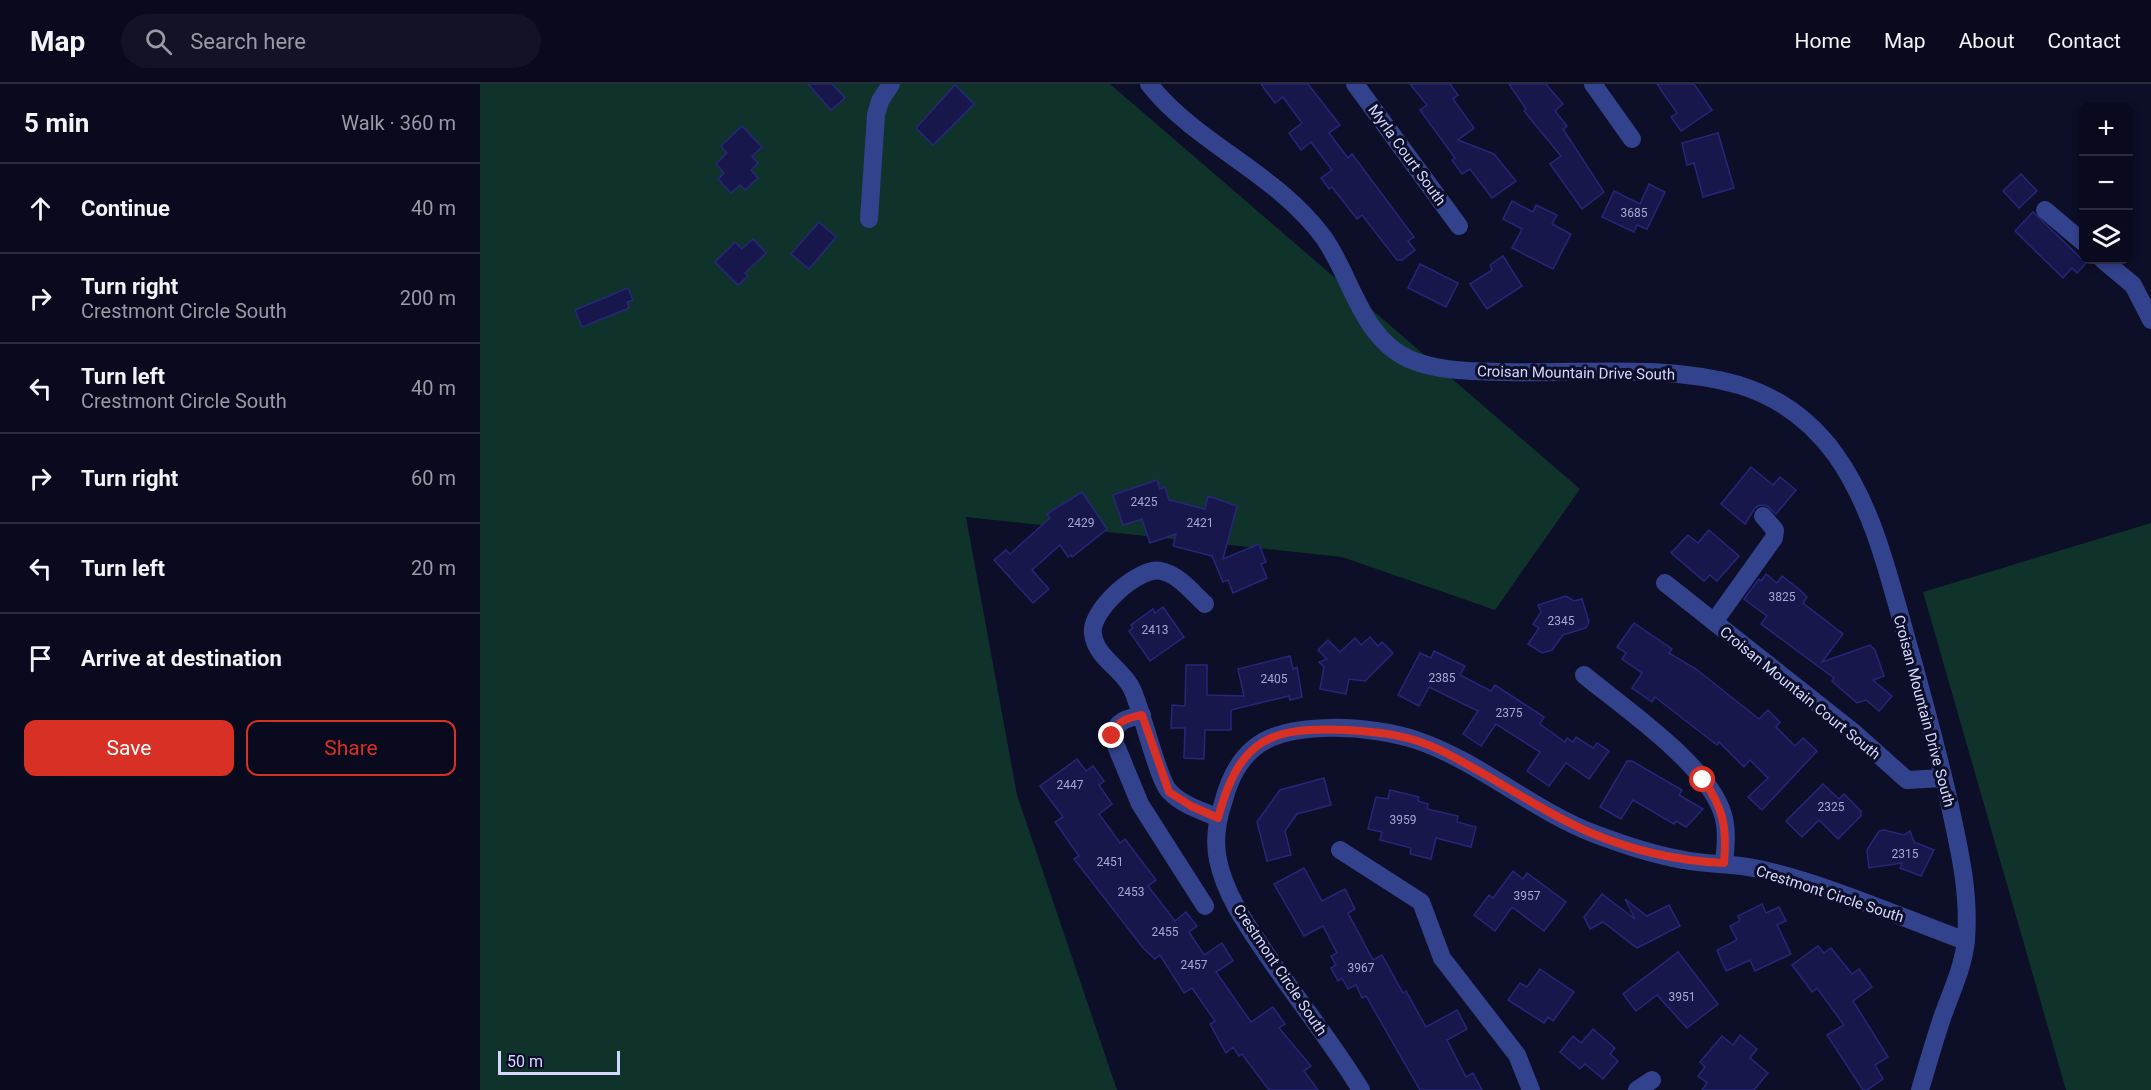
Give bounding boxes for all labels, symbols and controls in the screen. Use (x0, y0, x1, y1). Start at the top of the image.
search box (121, 14, 541, 68)
text: Map (30, 25, 85, 58)
icon: search (142, 25, 175, 58)
text: Search here (190, 29, 306, 54)
text: Home (1795, 29, 1851, 53)
text: Map (1884, 29, 1926, 53)
text: About (1959, 29, 2015, 53)
text: Contact (2048, 29, 2121, 53)
street label: Myrla Court South (1364, 101, 1450, 209)
map controls (2079, 102, 2133, 264)
button: + (2079, 102, 2133, 156)
text: 5 min (24, 108, 89, 138)
text: Walk · 360 m (341, 111, 456, 135)
button: − (2079, 156, 2133, 210)
icon: ahead (24, 192, 57, 225)
text: Continue (81, 196, 170, 221)
text: 40 m (411, 196, 456, 220)
house number: 3685 (1621, 206, 1648, 220)
button: layers (2079, 210, 2133, 264)
text: Turn right (81, 274, 178, 299)
icon: right (24, 282, 57, 315)
text: 200 m (400, 286, 456, 310)
text: Crestmont Circle South (81, 299, 287, 323)
street label: Croisan Mountain Drive South (1477, 362, 1675, 384)
text: Turn left (81, 364, 165, 389)
icon: left (24, 372, 57, 405)
text: 40 m (411, 376, 456, 400)
text: Crestmont Circle South (81, 389, 287, 413)
icon: right (24, 462, 57, 495)
text: Turn right (81, 466, 178, 491)
text: 60 m (411, 466, 456, 490)
house number: 2425 (1131, 495, 1158, 509)
house number: 2429 (1068, 516, 1094, 530)
house number: 2421 (1187, 516, 1213, 530)
icon: left (24, 552, 57, 585)
text: Turn left (81, 556, 165, 581)
text: 20 m (411, 556, 456, 580)
house number: 3825 (1769, 590, 1796, 604)
street label: Croisan Mountain Drive South (1890, 613, 1958, 809)
house number: 2345 (1548, 614, 1575, 628)
house number: 2413 (1142, 623, 1168, 637)
street label: Croisan Mountain Court South (1716, 623, 1884, 763)
icon: arrive (24, 642, 57, 675)
text: Arrive at destination (81, 646, 282, 671)
house number: 2385 (1429, 671, 1456, 685)
house number: 2405 (1261, 672, 1288, 686)
house number: 2375 (1496, 706, 1523, 720)
button: Save (24, 720, 234, 776)
button: Share (246, 720, 456, 776)
route end (1098, 722, 1124, 748)
route start (1689, 766, 1715, 792)
house number: 2447 (1057, 778, 1084, 792)
house number: 2325 (1818, 800, 1845, 814)
house number: 3959 (1390, 813, 1416, 827)
house number: 2315 (1892, 847, 1919, 861)
house number: 2451 (1097, 855, 1123, 869)
street label: Crestmont Circle South (1754, 862, 1906, 926)
house number: 2453 (1118, 885, 1144, 899)
house number: 3957 (1514, 889, 1541, 903)
street label: Crestmont Circle South (1229, 901, 1331, 1039)
house number: 2455 (1152, 925, 1179, 939)
house number: 2457 (1181, 958, 1208, 972)
house number: 3967 (1348, 961, 1375, 975)
house number: 3951 (1669, 990, 1695, 1004)
scale bar (498, 1048, 620, 1076)
text: 50 m (507, 1052, 543, 1071)

